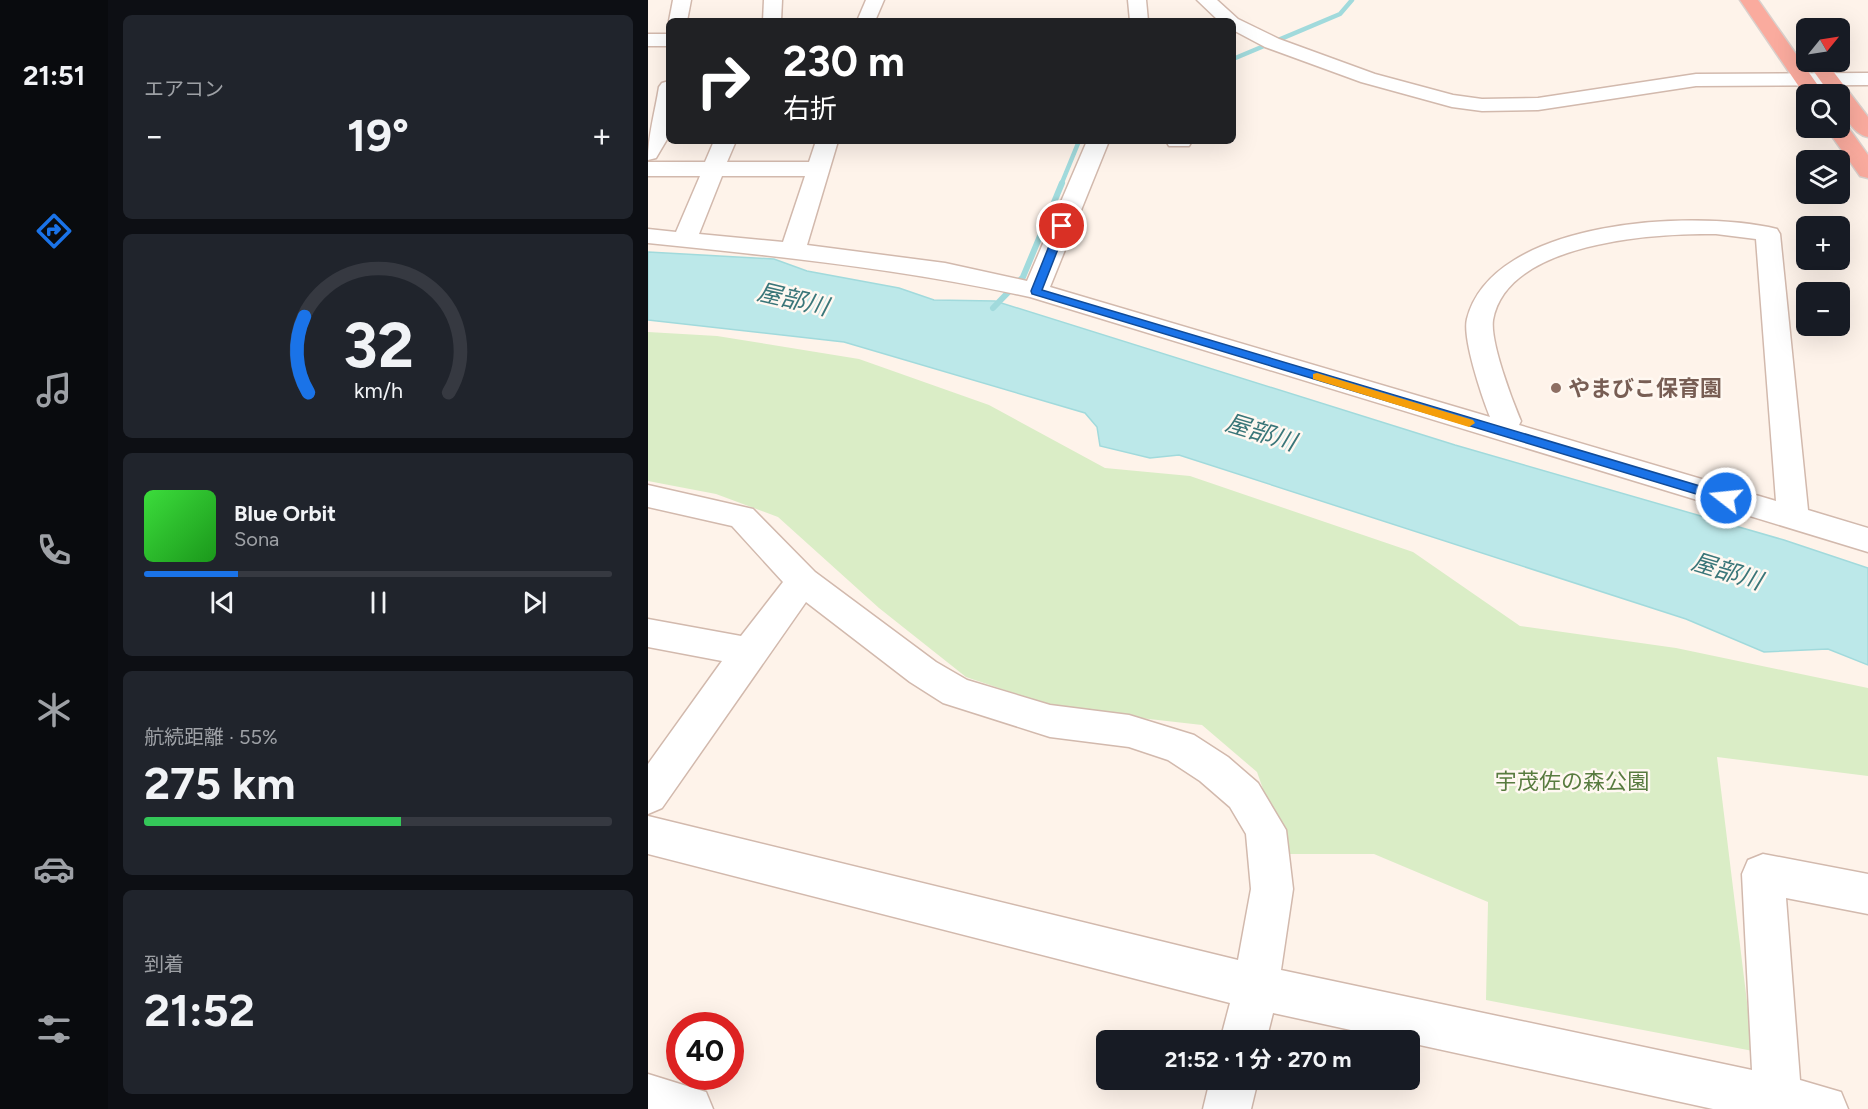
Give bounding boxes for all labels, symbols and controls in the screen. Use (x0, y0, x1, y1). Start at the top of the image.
north arrow (1796, 18, 1850, 72)
map controls (1796, 18, 1850, 336)
text: 230 m (783, 36, 905, 87)
icon: right (684, 42, 762, 120)
text: 21:51 (23, 59, 85, 92)
text: エアコン (144, 77, 224, 101)
button: search (1796, 84, 1850, 138)
text: 右折 (783, 92, 837, 125)
text: 19° (347, 108, 409, 162)
text: − (144, 116, 165, 155)
text: + (591, 116, 612, 155)
button: layers (1796, 150, 1850, 204)
pin (1036, 200, 1087, 251)
icon: arrive (1045, 209, 1078, 242)
icon: directions (33, 210, 75, 252)
button: + (1796, 216, 1850, 270)
water label: 屋部川 (755, 277, 834, 322)
button: − (1796, 282, 1850, 336)
text: 32 (343, 308, 413, 383)
icon: music (33, 369, 75, 411)
place label: やまびこ保育園 (1568, 375, 1722, 402)
text: km/h (354, 378, 402, 403)
marker: やまびこ保育園 (1549, 381, 1563, 395)
water label: 屋部川 (1222, 408, 1303, 457)
position arrow (1694, 466, 1758, 530)
text: Blue Orbit (234, 500, 336, 527)
text: Sona (234, 527, 279, 551)
icon: phone (33, 529, 75, 571)
water label: 屋部川 (1688, 547, 1769, 596)
icon: previous (206, 586, 239, 619)
icon: pause (362, 586, 395, 619)
icon: next (518, 586, 551, 619)
icon: climate (33, 689, 75, 731)
text: 航続距離 · 55% (144, 725, 278, 749)
text: 275 km (144, 756, 295, 810)
park label: 宇茂佐の森公園 (1495, 768, 1649, 795)
icon: car (33, 848, 75, 890)
text: 到着 (144, 952, 184, 976)
text: 21:52 (144, 983, 255, 1037)
icon: filters (33, 1008, 75, 1050)
speed limit sign: 40 (666, 1012, 744, 1090)
text: 21:52 · 1 分 · 270 m (1165, 1046, 1351, 1073)

